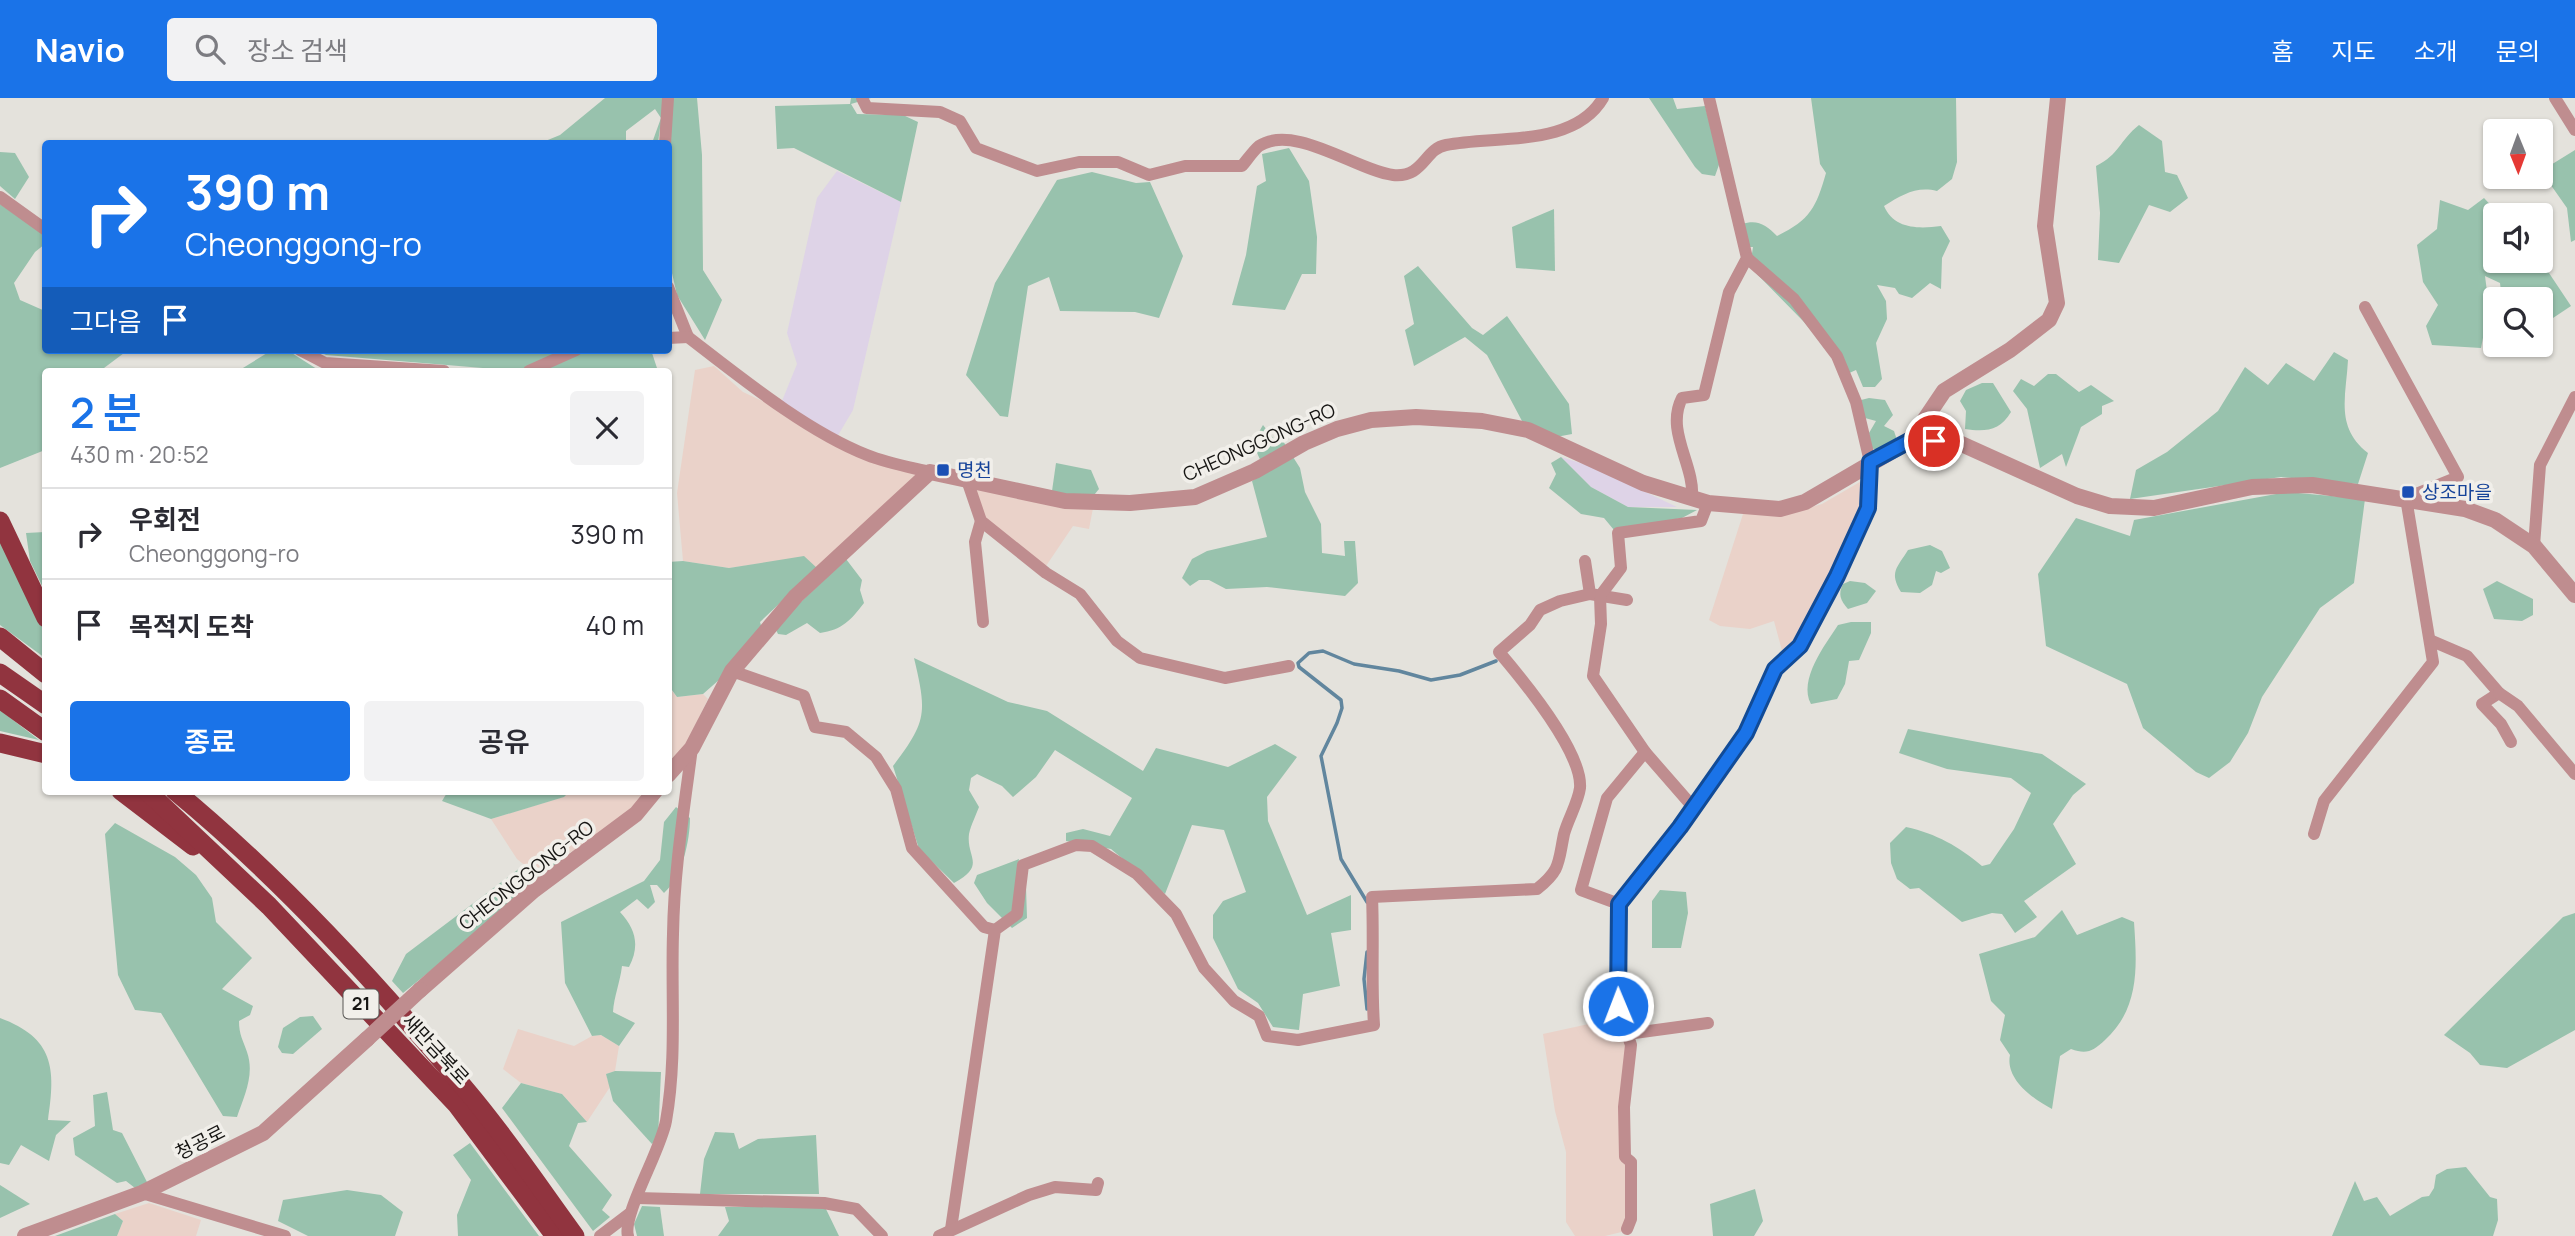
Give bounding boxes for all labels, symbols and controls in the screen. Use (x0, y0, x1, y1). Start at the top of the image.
search box (167, 18, 657, 81)
text: Navio (35, 27, 125, 72)
icon: search (191, 30, 229, 68)
text: 장소 검색 (247, 32, 348, 68)
text: 홈 (2271, 34, 2293, 67)
text: 지도 (2331, 34, 2376, 67)
text: 소개 (2414, 34, 2458, 67)
text: 문의 (2496, 34, 2540, 67)
north arrow (2483, 119, 2553, 189)
map controls (2483, 119, 2553, 357)
text: 390 m (185, 158, 330, 225)
icon: right (70, 168, 161, 259)
button: sound (2483, 203, 2553, 273)
text: Cheonggong-ro (185, 222, 422, 266)
button: search (2483, 287, 2553, 357)
icon: arrive (156, 301, 194, 339)
text: 그다음 (70, 303, 142, 339)
text: 2 분 (70, 383, 142, 441)
button: close (570, 391, 644, 465)
street label: CHEONGGONG-RO (1179, 397, 1340, 487)
pin (1904, 411, 1964, 471)
icon: arrive (1915, 422, 1953, 460)
text: 430 m · 20:52 (70, 438, 209, 470)
place label: 명천 (957, 457, 992, 483)
marker: 명천 (935, 462, 951, 478)
place label: 상조마을 (2422, 479, 2492, 505)
marker: 상조마을 (2400, 484, 2416, 500)
text: 우회전 (129, 501, 201, 537)
icon: right (70, 515, 108, 553)
text: 390 m (570, 516, 644, 552)
text: Cheonggong-ro (129, 537, 299, 569)
icon: arrive (70, 606, 108, 644)
text: 40 m (586, 607, 644, 643)
text: 목적지 도착 (129, 608, 254, 644)
button: 종료 (70, 701, 350, 781)
button: 공유 (364, 701, 644, 781)
street label: CHEONGGONG-RO (453, 814, 599, 936)
position arrow (1581, 969, 1655, 1043)
road number: 21 (344, 989, 378, 1018)
street label: 새만금북로 (397, 1008, 475, 1090)
street label: 청공로 (171, 1119, 229, 1165)

